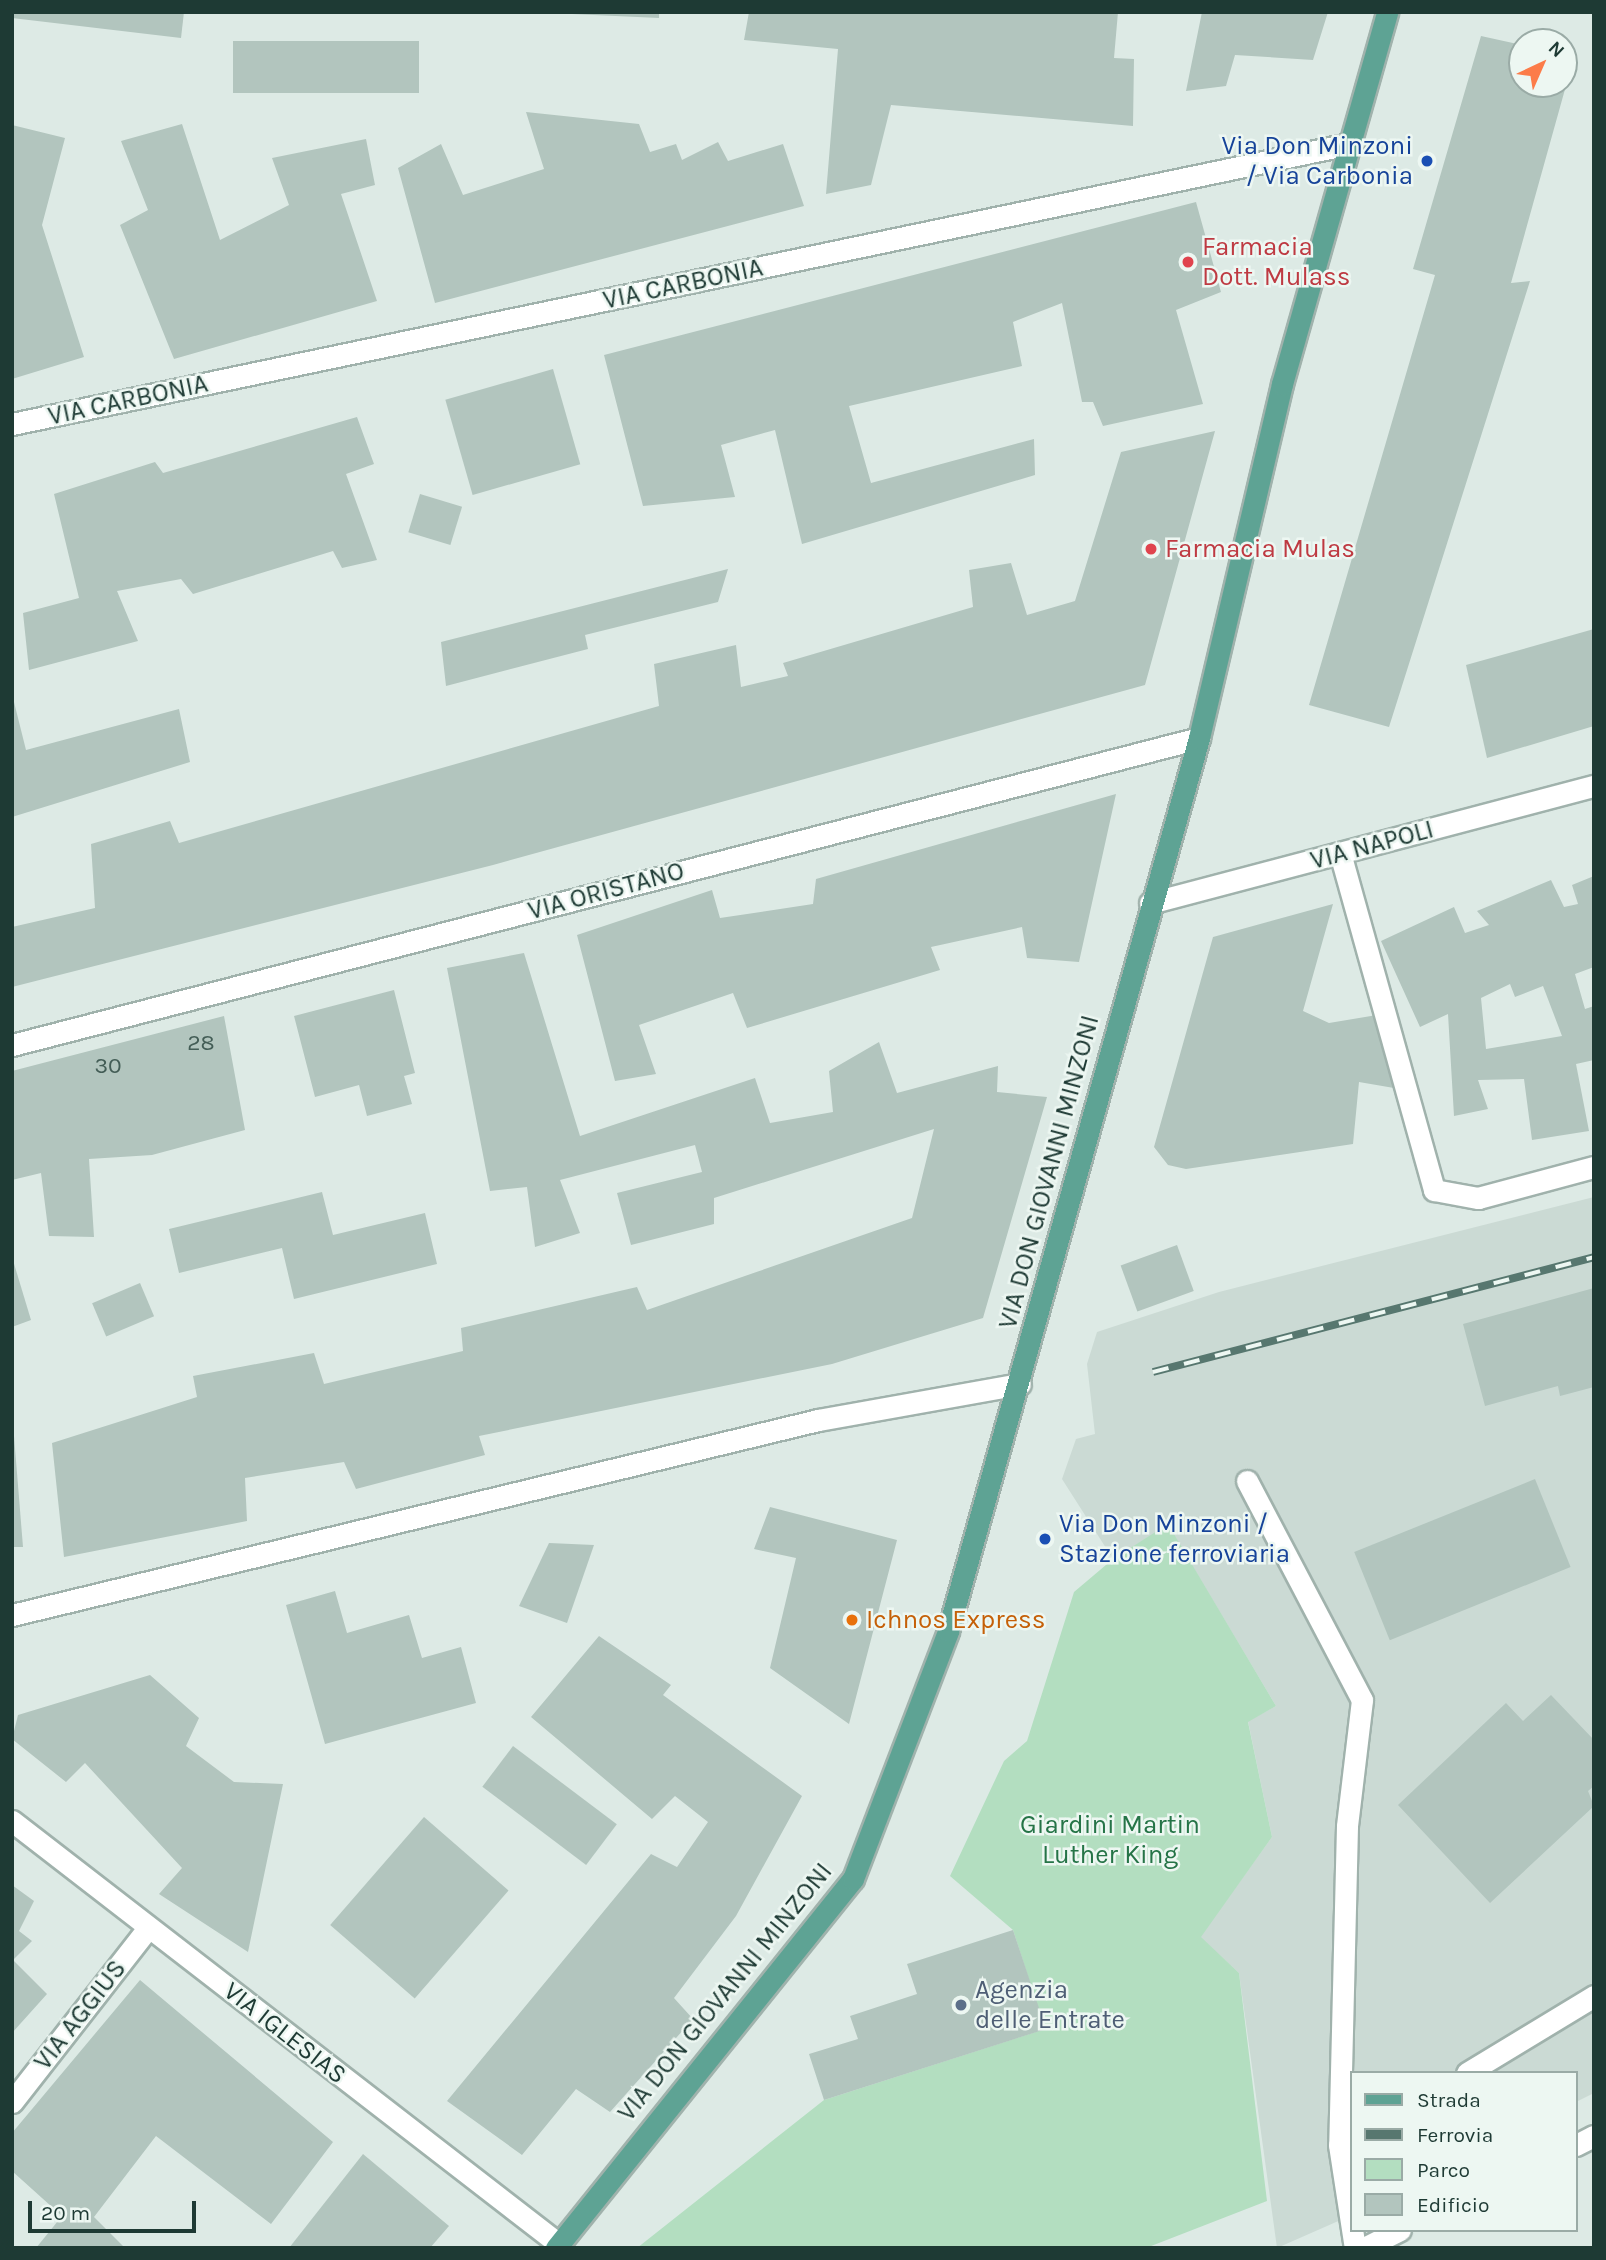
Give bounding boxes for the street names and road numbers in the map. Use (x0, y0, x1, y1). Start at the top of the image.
street label: VIA CARBONIA (600, 252, 766, 316)
street label: VIA CARBONIA (45, 368, 211, 432)
street label: VIA NAPOLI (1307, 814, 1437, 876)
street label: VIA ORISTANO (525, 855, 687, 927)
street label: VIA DON GIOVANNI MINZONI (992, 1012, 1106, 1332)
street label: VIA DON GIOVANNI MINZONI (611, 1856, 839, 2128)
street label: VIA AGGIUS (27, 1954, 133, 2076)
street label: VIA IGLESIAS (217, 1975, 353, 2091)

